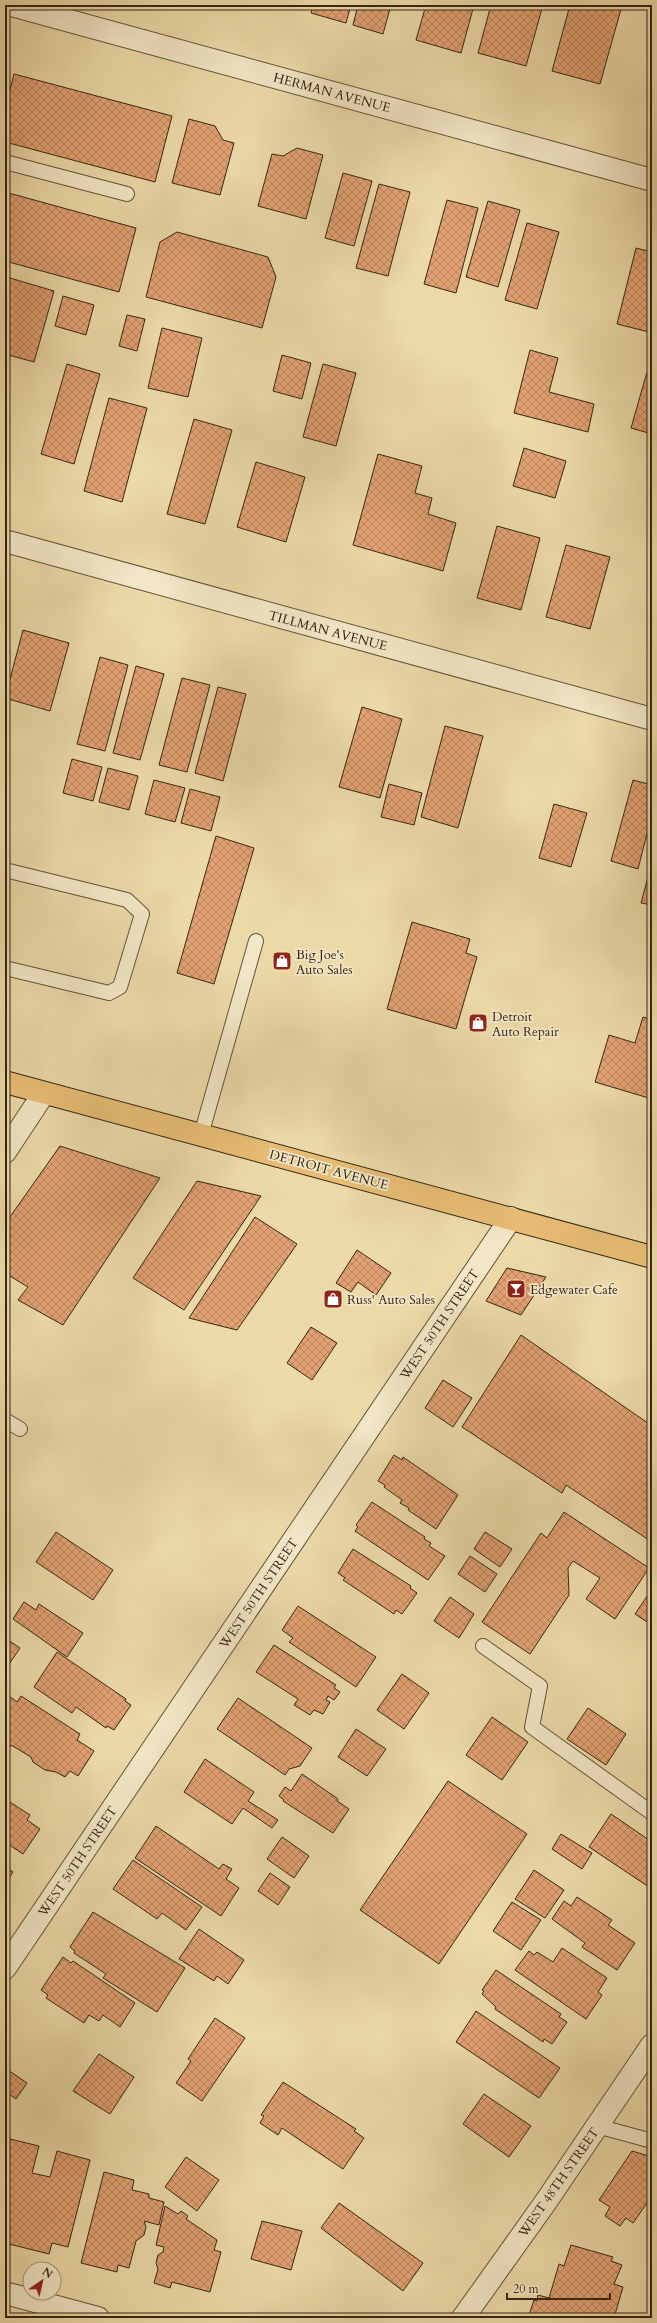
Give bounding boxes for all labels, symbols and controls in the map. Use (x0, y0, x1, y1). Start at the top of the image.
street label: HERMAN AVENUE (271, 69, 392, 117)
street label: TILLMAN AVENUE (266, 606, 389, 655)
place label: Big Joe's Auto Sales (296, 946, 353, 979)
shop icon: Big Joe's Auto Sales (271, 950, 293, 972)
place label: Detroit Auto Repair (492, 1008, 559, 1041)
shop icon: Detroit Auto Repair (467, 1012, 489, 1034)
street label: DETROIT AVENUE (267, 1145, 390, 1194)
street label: WEST 50TH STREET (396, 1265, 484, 1384)
bar icon: Edgewater Cafe (505, 1278, 527, 1300)
place label: Edgewater Cafe (530, 1281, 618, 1299)
shop icon: Russ' Auto Sales (322, 1288, 344, 1310)
place label: Russ' Auto Sales (347, 1291, 435, 1309)
street label: WEST 50TH STREET (215, 1534, 303, 1653)
street label: WEST 50TH STREET (34, 1802, 122, 1921)
street label: WEST 48TH STREET (514, 2124, 604, 2242)
north arrow (22, 2261, 62, 2301)
text: N (39, 2264, 56, 2282)
scale bar (507, 2275, 610, 2301)
text: 20 m (513, 2281, 540, 2297)

